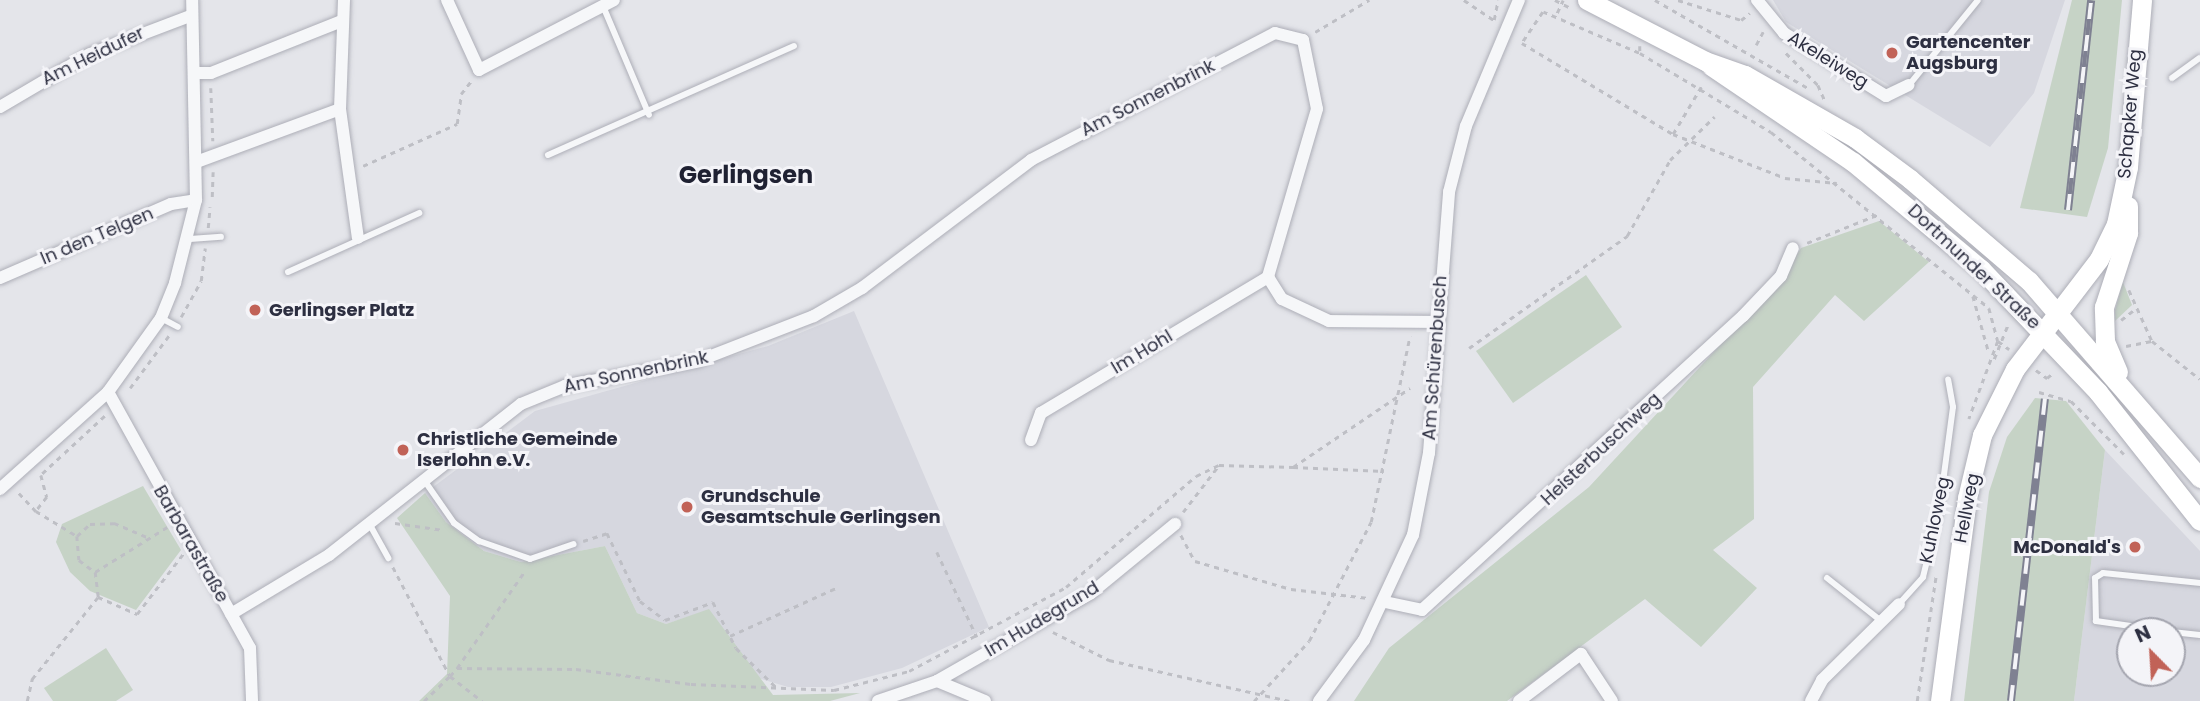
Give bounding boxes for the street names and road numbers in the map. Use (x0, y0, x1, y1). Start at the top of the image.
street label: Am Heidufer (38, 22, 148, 90)
street label: Akeleiweg (1784, 27, 1872, 93)
street label: Schapker Weg (2114, 48, 2146, 180)
street label: Am Sonnenbrink (1077, 55, 1219, 141)
street label: Dortmunder Straße (1903, 200, 2045, 334)
street label: In den Telgen (37, 203, 157, 269)
street label: Am Schürenbusch (1418, 275, 1452, 441)
street label: Im Hohl (1107, 325, 1177, 379)
street label: Am Sonnenbrink (562, 346, 710, 398)
street label: Heisterbuschweg (1537, 388, 1665, 510)
street label: Hellweg (1950, 471, 1984, 545)
street label: Kuhloweg (1915, 475, 1955, 565)
street label: Barbarastraße (149, 482, 233, 606)
street label: Im Hudegrund (981, 576, 1103, 662)

